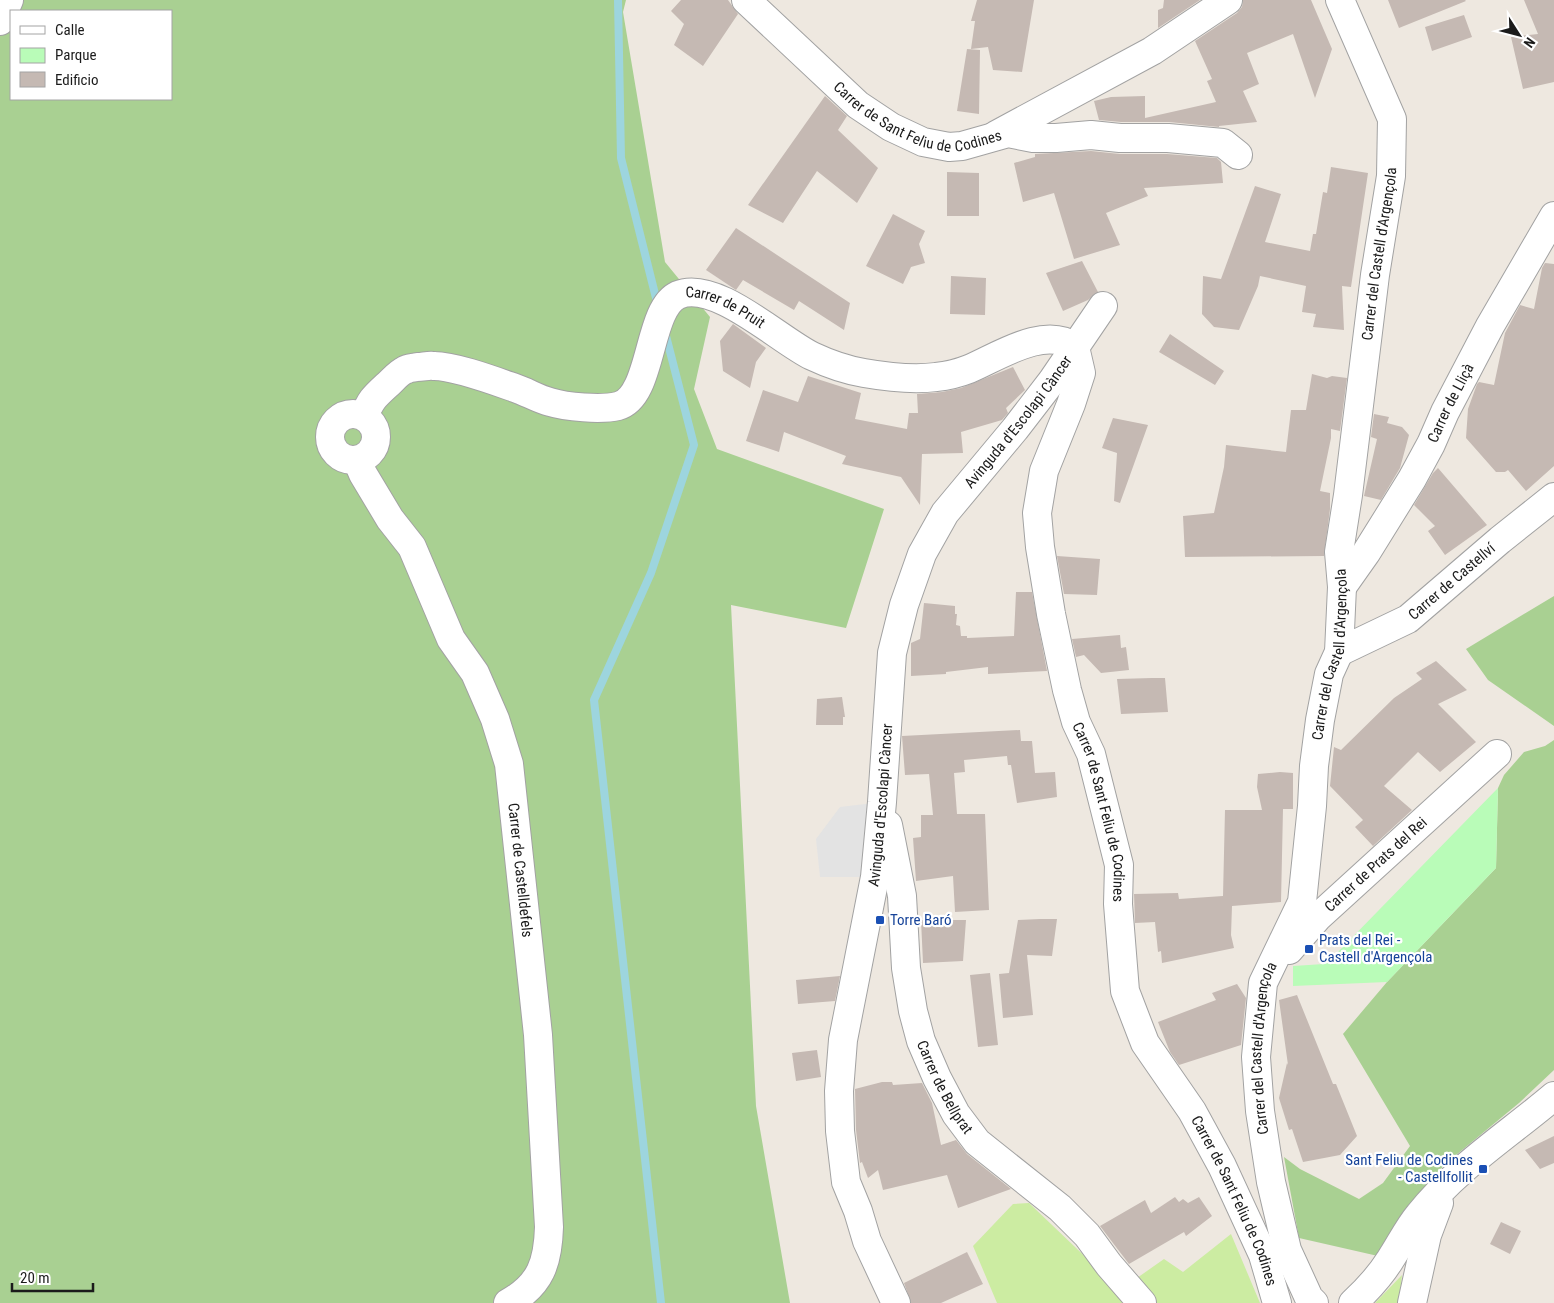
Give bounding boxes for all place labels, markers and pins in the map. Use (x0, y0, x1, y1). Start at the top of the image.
place label: Torre Baró (890, 911, 951, 929)
marker: Torre Baró (874, 914, 886, 926)
place label: Prats del Rei - Castell d'Argençola (1319, 931, 1432, 966)
marker: Prats del Rei - Castell d'Argençola (1303, 943, 1315, 955)
place label: Sant Feliu de Codines - Castellfollit (1345, 1151, 1473, 1186)
marker: Sant Feliu de Codines - Castellfollit (1477, 1163, 1489, 1175)

